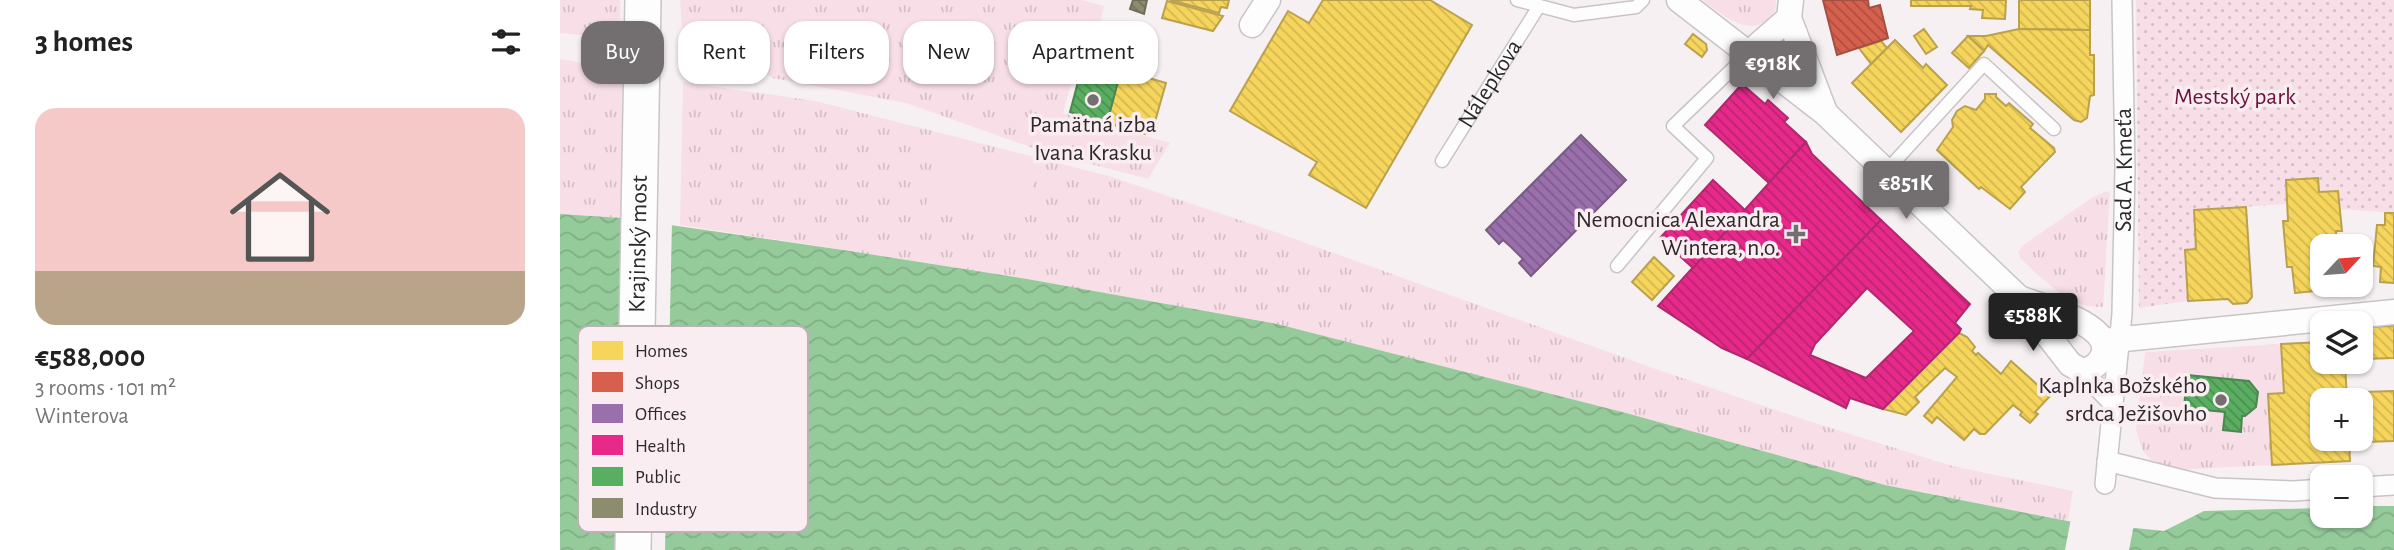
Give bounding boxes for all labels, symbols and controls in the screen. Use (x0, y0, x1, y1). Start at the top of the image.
chip: Buy (581, 21, 664, 84)
chip: Rent (678, 21, 770, 84)
chip: Filters (784, 21, 889, 84)
chip: New (903, 21, 994, 84)
chip: Apartment (1008, 21, 1158, 84)
icon: filters (487, 23, 525, 61)
text: 3 homes (35, 27, 133, 57)
street label: Nálepkova (1454, 35, 1527, 132)
pin: €918K (1724, 42, 1822, 101)
text: €918K (1746, 52, 1800, 75)
park label: Mestský park (2174, 85, 2296, 109)
marker: Pamätná izba Ivana Krasku (1085, 92, 1101, 108)
street label: Sad A. Kmeťa (2112, 108, 2137, 232)
place label: Pamätná izba Ivana Krasku (1029, 113, 1157, 165)
icon: home (217, 154, 343, 280)
pin: €851K (1857, 162, 1955, 221)
text: €851K (1879, 172, 1933, 195)
street label: Krajinský most (625, 175, 652, 313)
place label: Nemocnica Alexandra Wintera, n.o. (1576, 208, 1780, 260)
marker: Nemocnica Alexandra Wintera, n.o. (1786, 224, 1806, 244)
north arrow (2310, 234, 2373, 298)
map controls (2310, 234, 2373, 528)
pin: €588K (1984, 294, 2082, 353)
text: €588K (2005, 304, 2061, 327)
button: layers (2310, 311, 2373, 374)
legend (578, 326, 808, 532)
text: €588,000 (35, 342, 145, 372)
text: Homes (635, 342, 688, 361)
text: Shops (635, 374, 680, 393)
place label: Kaplnka Božského srdca Ježišovho (2038, 374, 2207, 426)
text: 3 rooms · 101 m² (35, 377, 176, 400)
button: + (2310, 388, 2373, 451)
marker: Kaplnka Božského srdca Ježišovho (2213, 392, 2229, 408)
text: Winterova (35, 405, 129, 428)
text: Offices (635, 405, 686, 424)
text: Health (635, 437, 686, 456)
button: − (2310, 465, 2373, 528)
text: Public (635, 468, 681, 487)
text: Industry (635, 500, 697, 519)

